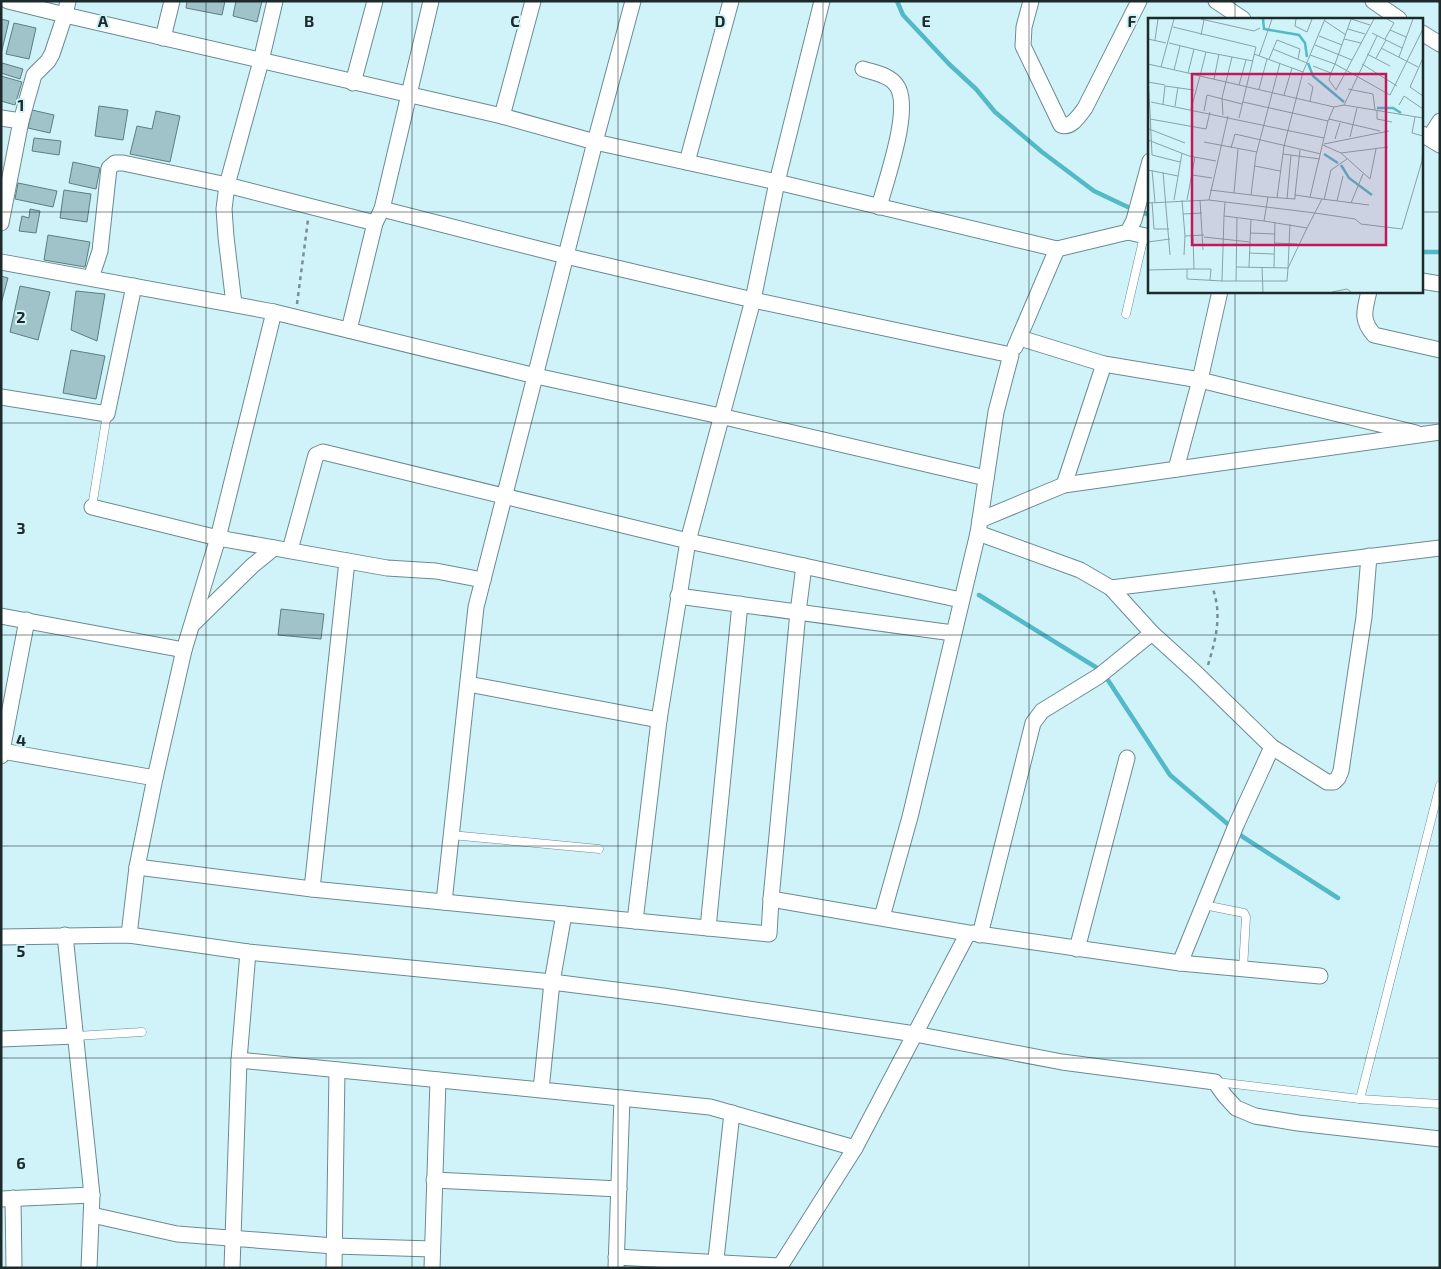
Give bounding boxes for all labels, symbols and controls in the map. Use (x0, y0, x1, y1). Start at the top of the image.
text: A (98, 11, 109, 30)
text: B (304, 11, 314, 30)
text: C (510, 11, 520, 30)
text: D (715, 11, 726, 30)
text: E (921, 11, 931, 30)
text: F (1128, 11, 1137, 30)
inset map (1148, 18, 1424, 292)
text: 1 (18, 95, 24, 114)
text: 2 (16, 307, 26, 326)
text: 3 (16, 518, 26, 537)
text: 4 (16, 730, 26, 749)
text: 5 (17, 941, 26, 960)
text: 6 (16, 1153, 26, 1172)

